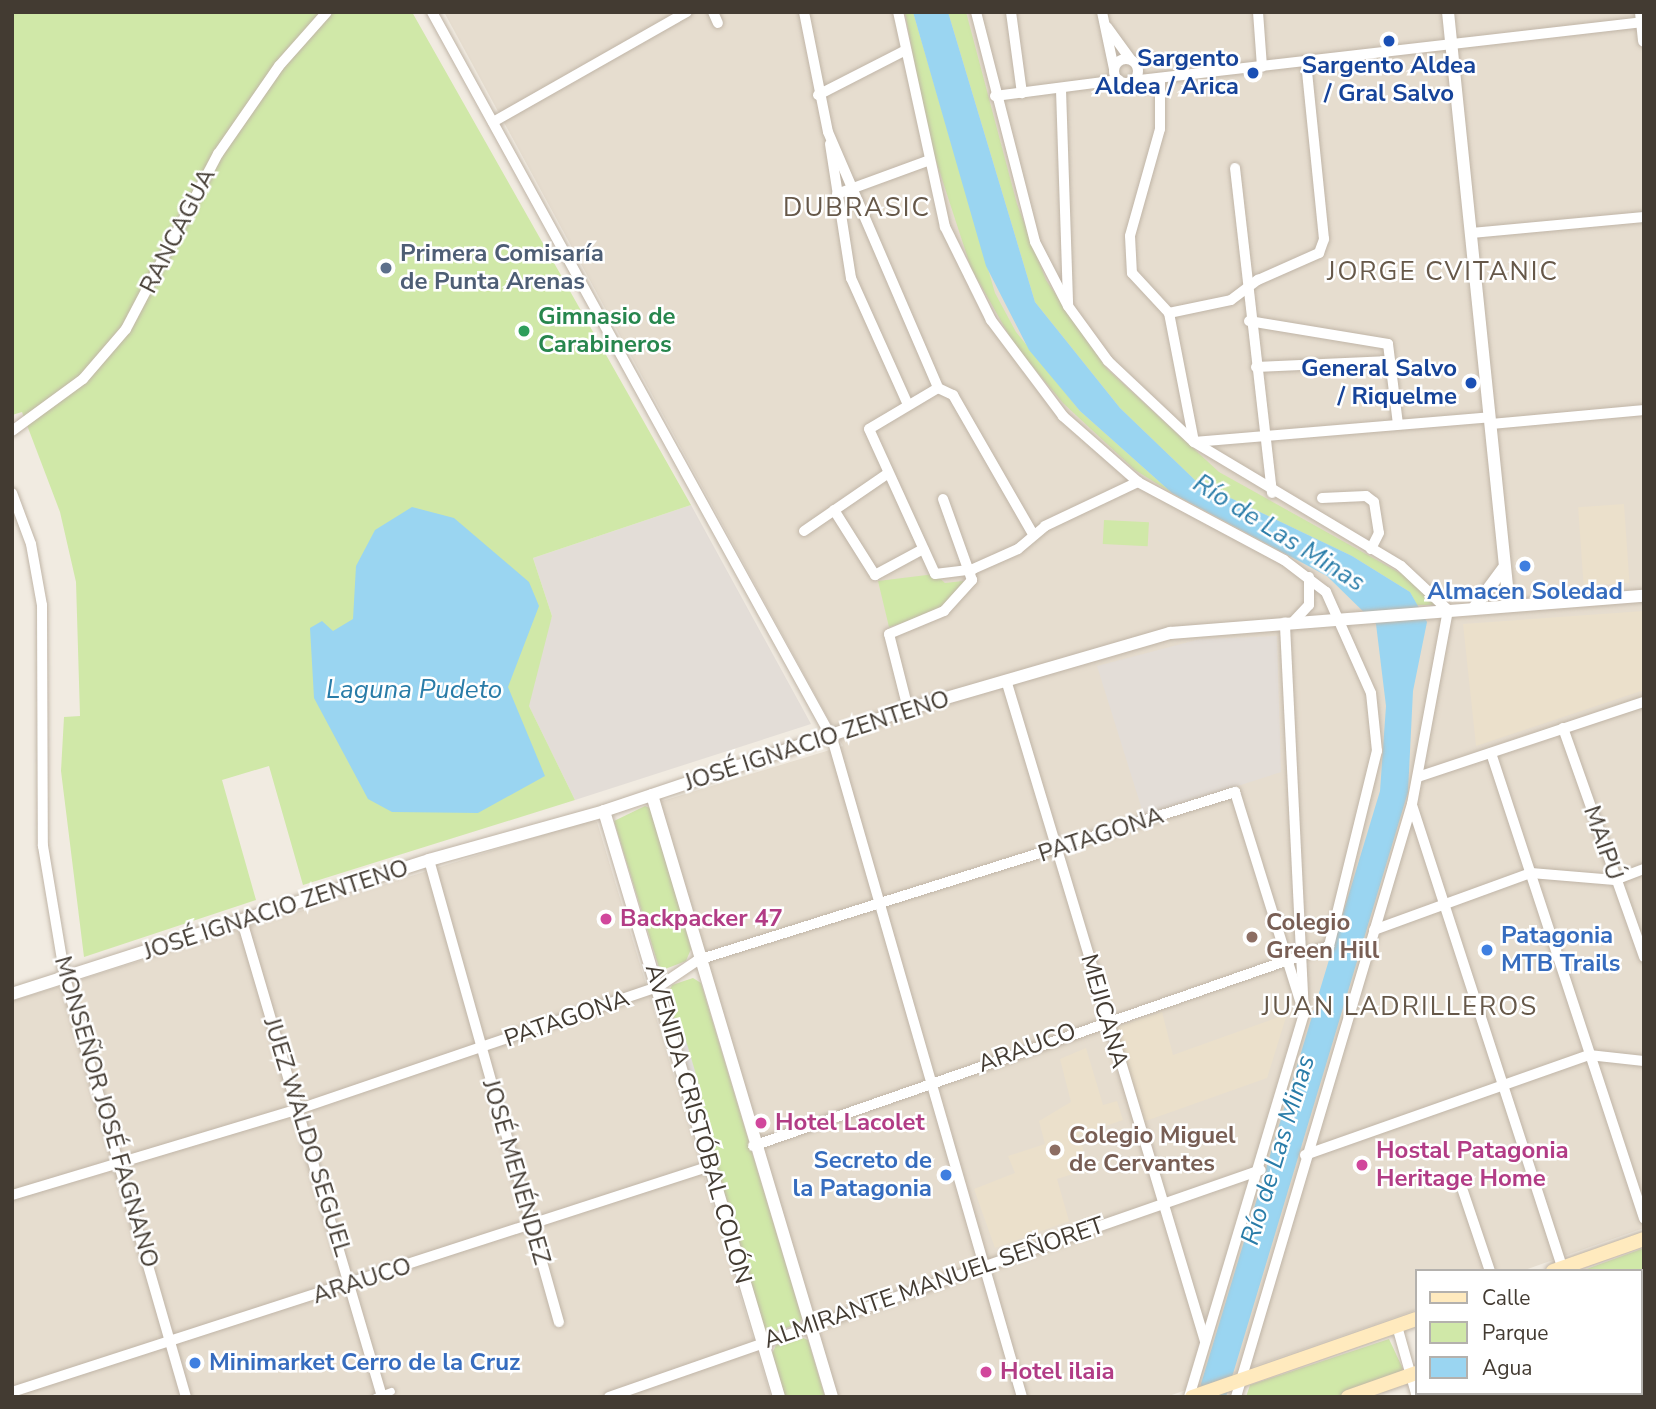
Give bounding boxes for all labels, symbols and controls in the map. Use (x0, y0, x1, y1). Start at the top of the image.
marker: Sargento Aldea / Gral Salvo (1381, 33, 1397, 49)
place label: Sargento Aldea / Arica (1095, 45, 1239, 101)
place label: Sargento Aldea / Gral Salvo (1302, 52, 1476, 108)
marker: Sargento Aldea / Arica (1245, 65, 1261, 81)
street label: RANCAGUA (134, 164, 222, 298)
district label: DUBRASIC (784, 192, 930, 224)
place label: Primera Comisaría de Punta Arenas (400, 240, 604, 296)
district label: JORGE CVITANIC (1329, 256, 1557, 288)
marker: Primera Comisaría de Punta Arenas (378, 260, 394, 276)
place label: Gimnasio de Carabineros (538, 303, 676, 359)
marker: Gimnasio de Carabineros (516, 323, 532, 339)
place label: General Salvo / Riquelme (1301, 355, 1457, 411)
marker: General Salvo / Riquelme (1463, 375, 1479, 391)
water label: Río de Las Minas (1187, 468, 1371, 598)
marker: Almacen Soledad (1517, 558, 1533, 574)
place label: Almacen Soledad (1427, 578, 1623, 606)
water label: Laguna Pudeto (326, 674, 502, 706)
street label: JOSÉ IGNACIO ZENTENO (681, 685, 953, 797)
street label: PATAGONA (1035, 801, 1167, 869)
street label: MAIPÚ (1577, 802, 1629, 884)
street label: JOSÉ IGNACIO ZENTENO (140, 854, 412, 966)
place label: Backpacker 47 (620, 905, 783, 933)
place label: Colegio Green Hill (1266, 909, 1379, 965)
marker: Backpacker 47 (598, 911, 614, 927)
place label: Patagonia MTB Trails (1501, 922, 1621, 978)
marker: Colegio Green Hill (1244, 929, 1260, 945)
marker: Patagonia MTB Trails (1479, 942, 1495, 958)
street label: MEJICANA (1074, 951, 1134, 1071)
street label: MONSEÑOR JOSÉ FAGNANO (48, 953, 164, 1271)
street label: AVENIDA CRISTÓBAL COLÓN (638, 961, 758, 1287)
street label: PATAGONA (501, 984, 633, 1054)
district label: JUAN LADRILLEROS (1264, 991, 1536, 1023)
street label: JUEZ WALDO SEGUEL (257, 1014, 357, 1260)
street label: ARAUCO (974, 1017, 1080, 1079)
water label: Río de Las Minas (1234, 1051, 1322, 1249)
street label: JOSÉ MENÉNDEZ (476, 1076, 556, 1268)
place label: Hotel Lacolet (775, 1109, 925, 1137)
marker: Hotel Lacolet (753, 1115, 769, 1131)
place label: Colegio Miguel de Cervantes (1069, 1122, 1236, 1178)
place label: Hostal Patagonia Heritage Home (1376, 1137, 1569, 1193)
marker: Colegio Miguel de Cervantes (1047, 1142, 1063, 1158)
place label: Secreto de la Patagonia (793, 1147, 932, 1203)
marker: Hostal Patagonia Heritage Home (1354, 1157, 1370, 1173)
marker: Secreto de la Patagonia (938, 1167, 954, 1183)
street label: ALMIRANTE MANUEL SEÑORET (760, 1211, 1108, 1355)
street label: ARAUCO (309, 1252, 415, 1310)
legend (1414, 1269, 1642, 1395)
text: Calle (1482, 1284, 1530, 1312)
text: Parque (1482, 1319, 1549, 1347)
place label: Minimarket Cerro de la Cruz (209, 1349, 520, 1377)
text: Agua (1482, 1354, 1532, 1382)
marker: Minimarket Cerro de la Cruz (187, 1355, 203, 1371)
place label: Hotel ilaia (1000, 1358, 1115, 1386)
marker: Hotel ilaia (978, 1364, 994, 1380)

